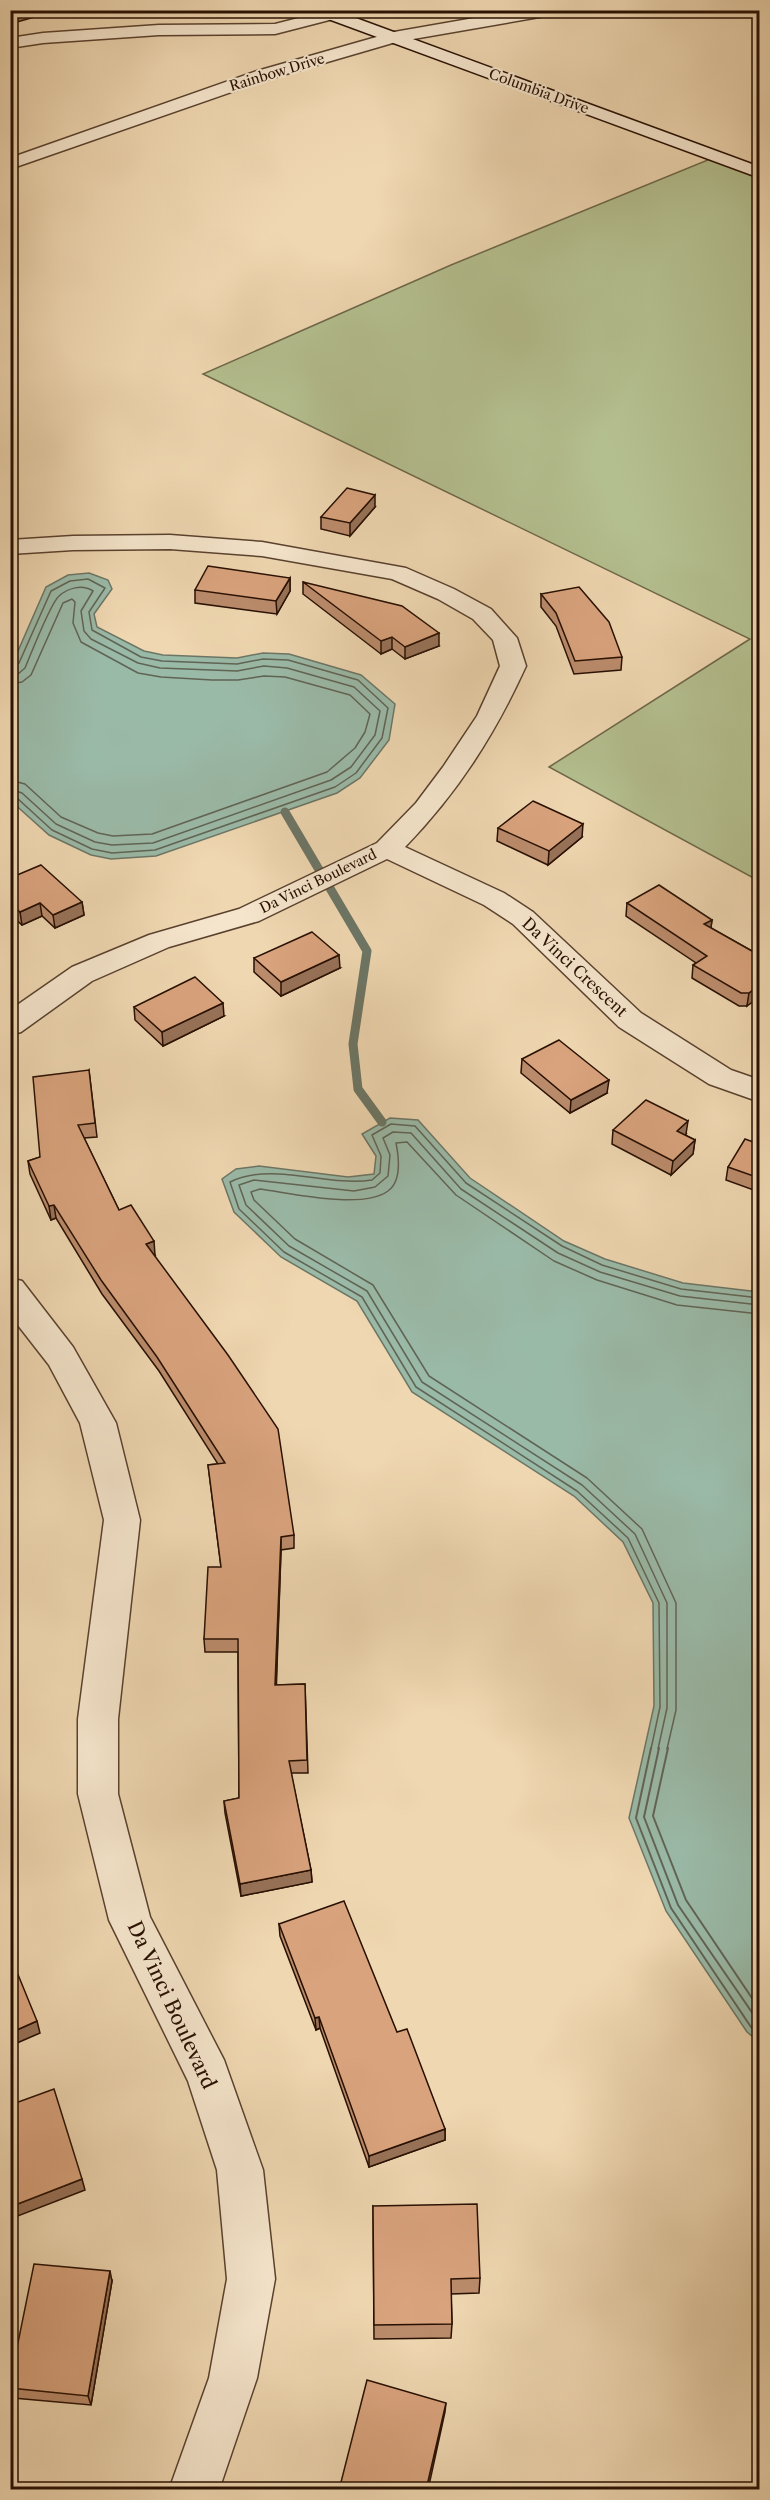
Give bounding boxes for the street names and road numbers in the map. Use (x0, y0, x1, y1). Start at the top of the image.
street label: Rainbow Drive (227, 49, 327, 95)
street label: Columbia Drive (486, 65, 592, 118)
street label: Da Vinci Boulevard (257, 845, 380, 917)
street label: Da Vinci Crescent (518, 913, 632, 1021)
street label: Da Vinci Boulevard (123, 1917, 221, 2093)

